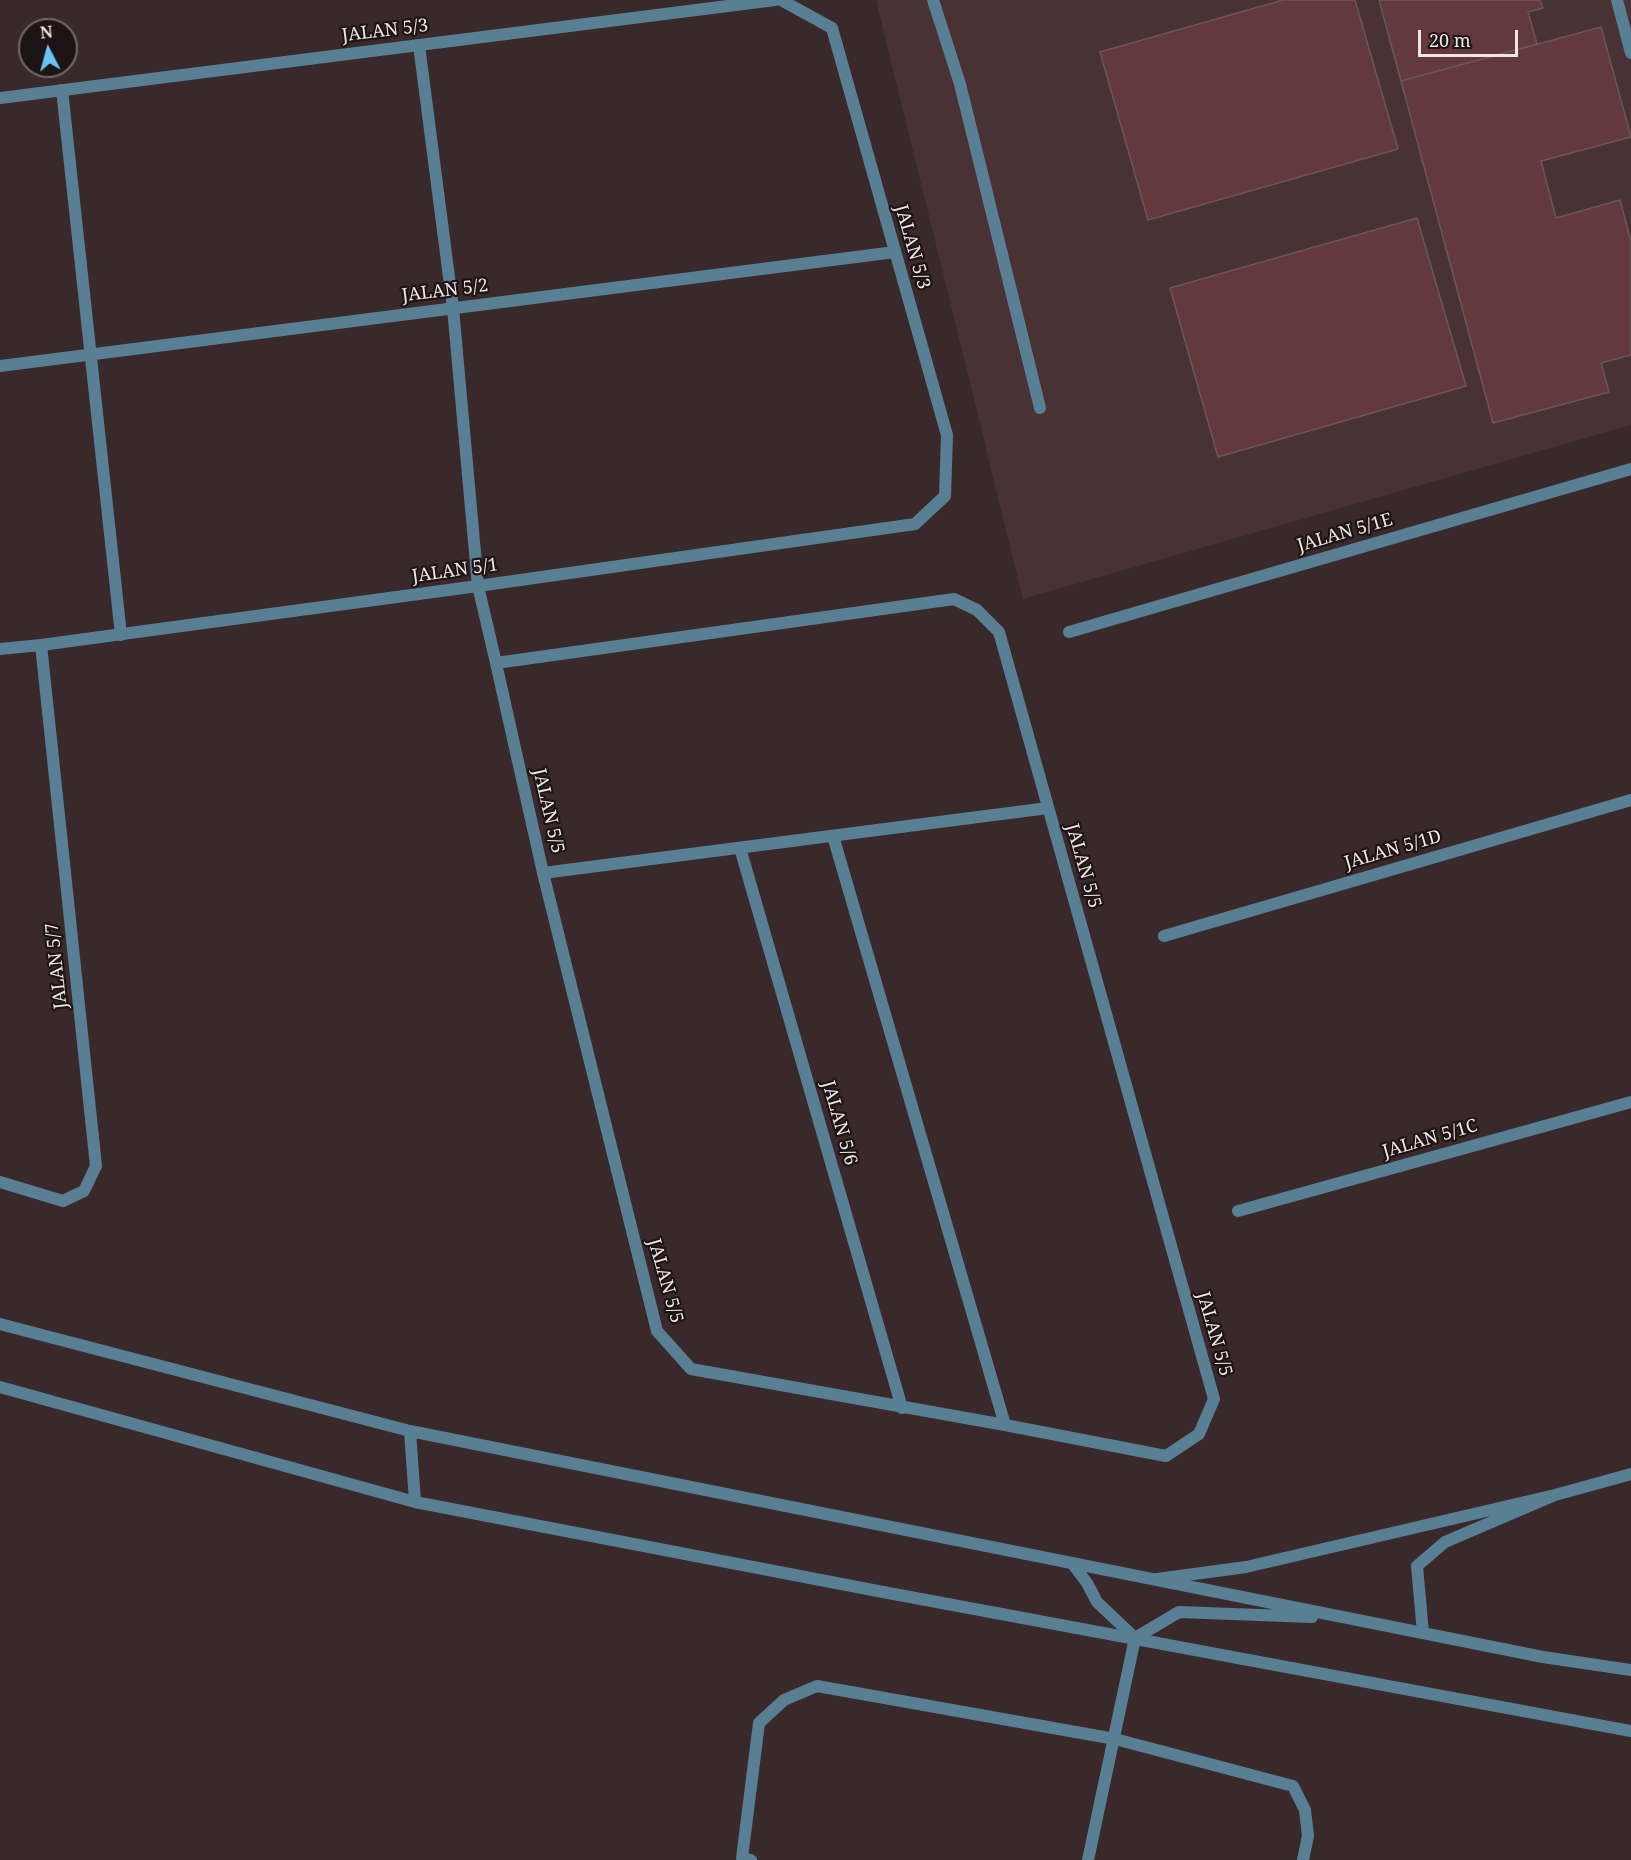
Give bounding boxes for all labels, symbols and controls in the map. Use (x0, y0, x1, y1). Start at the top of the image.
street label: JALAN 5/3 (341, 15, 429, 47)
north arrow (18, 18, 78, 78)
scale bar (1421, 18, 1522, 56)
text: N (39, 20, 54, 44)
text: 20 m (1429, 28, 1471, 52)
street label: JALAN 5/3 (890, 202, 934, 292)
street label: JALAN 5/2 (401, 275, 489, 307)
street label: JALAN 5/1E (1295, 509, 1395, 557)
street label: JALAN 5/1 (411, 554, 499, 588)
street label: JALAN 5/5 (528, 766, 568, 856)
street label: JALAN 5/5 (1061, 821, 1105, 911)
street label: JALAN 5/1D (1342, 826, 1444, 874)
street label: JALAN 5/7 (42, 922, 72, 1010)
street label: JALAN 5/6 (817, 1078, 861, 1168)
street label: JALAN 5/1C (1380, 1115, 1480, 1163)
street label: JALAN 5/5 (643, 1236, 687, 1326)
street label: JALAN 5/5 (1192, 1289, 1236, 1379)

